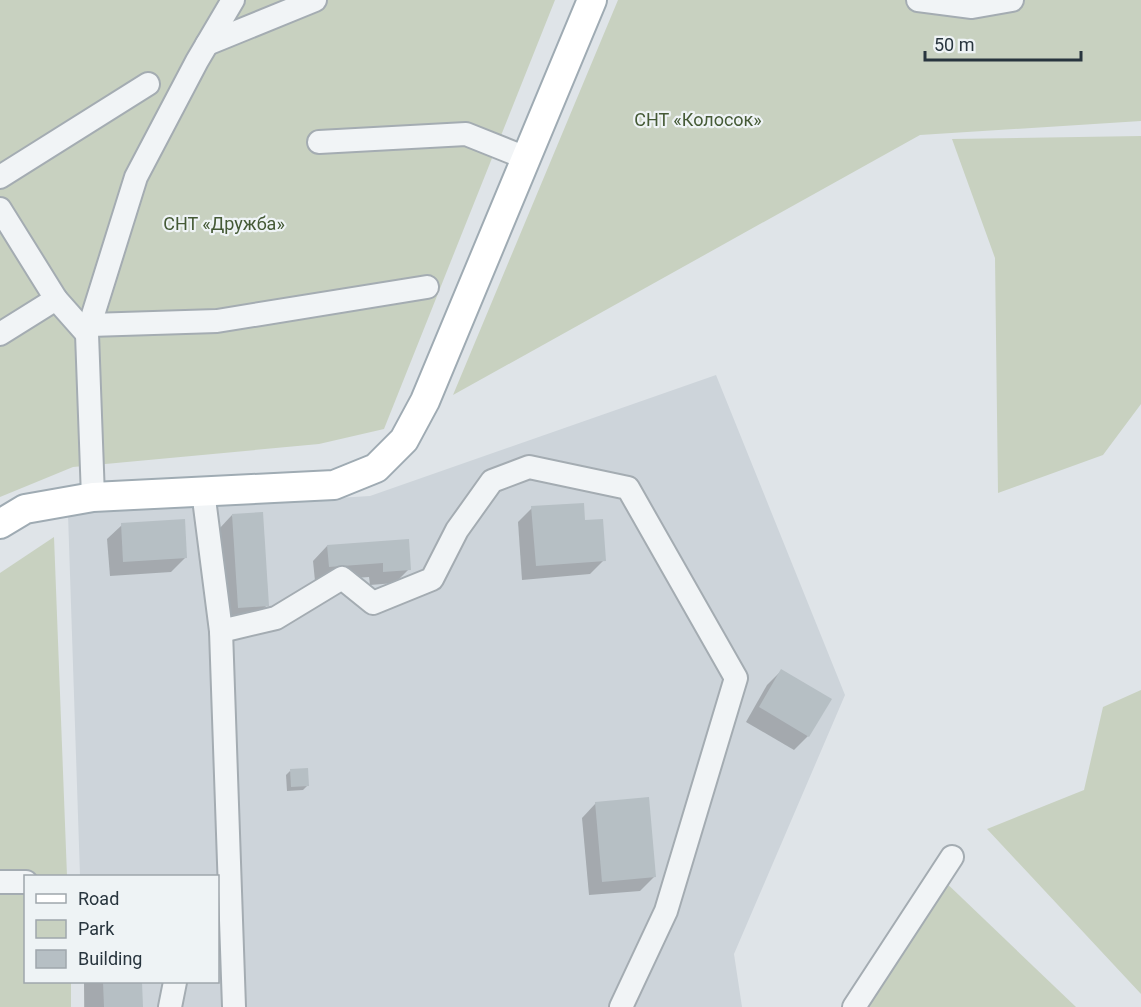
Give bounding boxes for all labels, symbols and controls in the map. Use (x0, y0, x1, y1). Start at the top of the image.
scale bar (925, 24, 1081, 62)
text: 50 m (934, 34, 974, 55)
park label: СНТ «Колосок» (634, 109, 762, 130)
park label: СНТ «Дружба» (163, 213, 285, 234)
legend (24, 875, 219, 983)
text: Road (78, 888, 119, 909)
text: Park (78, 918, 115, 939)
text: Building (78, 948, 142, 969)

